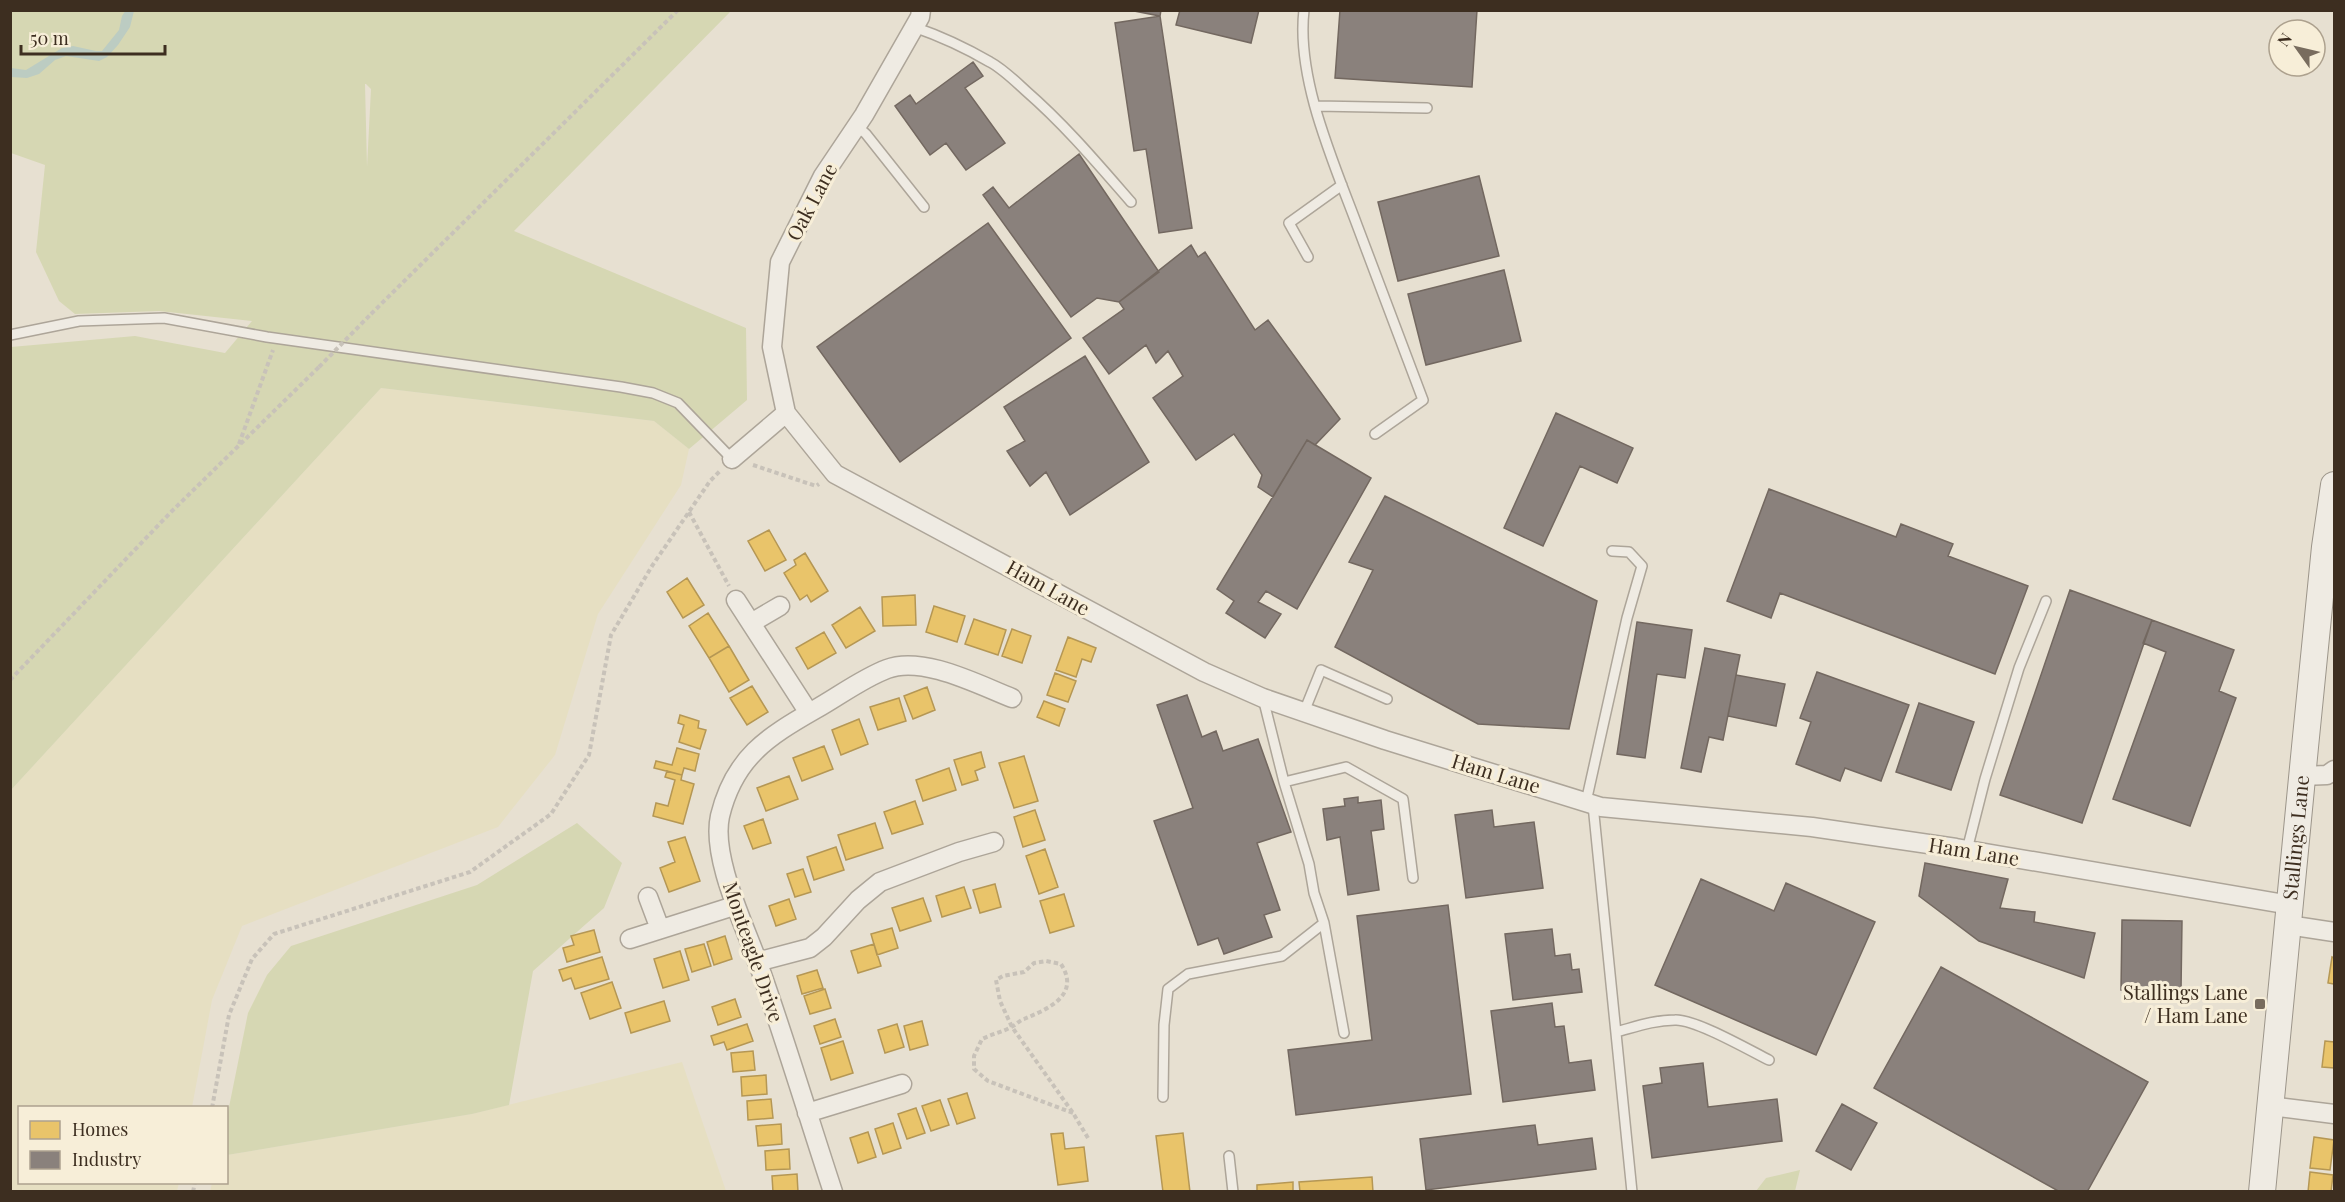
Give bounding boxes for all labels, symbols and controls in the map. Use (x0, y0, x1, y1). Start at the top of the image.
scale bar (21, 18, 165, 56)
north arrow (2267, 18, 2327, 78)
text: 50 m (30, 26, 69, 50)
text: N (2272, 28, 2296, 50)
street label: Oak Lane (779, 158, 842, 245)
street label: Ham Lane (1002, 553, 1095, 621)
street label: Ham Lane (1449, 746, 1544, 799)
street label: Stallings Lane (2275, 774, 2314, 901)
street label: Ham Lane (1927, 830, 2022, 871)
street label: Monteagle Drive (718, 878, 791, 1026)
place label: Stallings Lane / Ham Lane (2123, 978, 2248, 1028)
marker: Stallings Lane / Ham Lane (2253, 997, 2267, 1011)
legend (18, 1106, 228, 1184)
text: Homes (72, 1117, 128, 1141)
text: Industry (72, 1147, 141, 1171)

